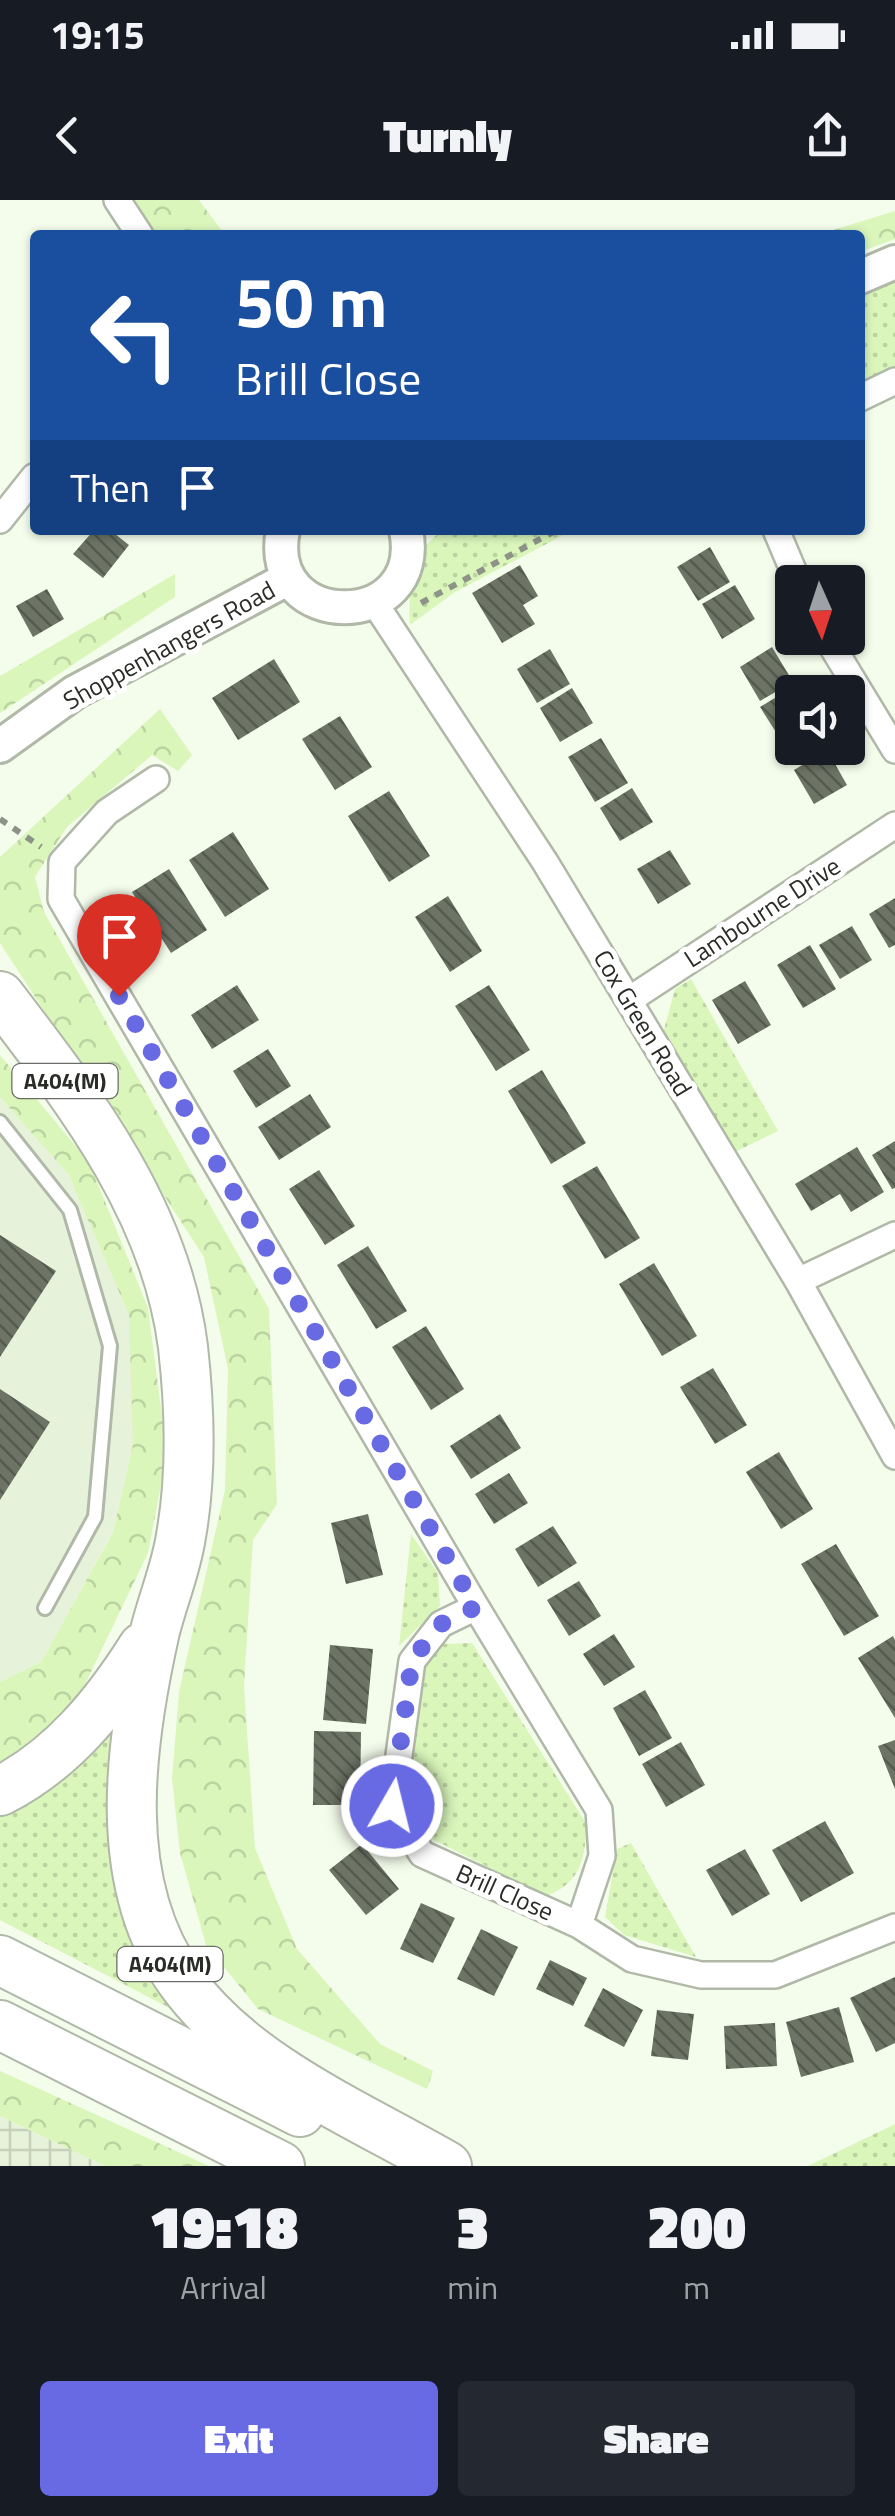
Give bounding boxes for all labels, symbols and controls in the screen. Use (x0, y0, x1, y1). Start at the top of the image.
text: 19:15 (50, 6, 145, 64)
text: Turnly (383, 101, 512, 169)
icon: back (40, 108, 95, 163)
icon: share (800, 108, 855, 163)
text: 50 m (235, 248, 388, 354)
icon: left (70, 270, 200, 400)
text: Brill Close (235, 344, 421, 412)
text: Then (70, 459, 150, 517)
icon: arrive (170, 460, 225, 515)
north arrow (775, 565, 865, 655)
map controls (775, 565, 865, 765)
street label: Shoppenhangers Road (56, 571, 282, 719)
button: sound (775, 675, 865, 765)
street label: Lambourne Drive (676, 847, 848, 977)
pin (77, 894, 162, 997)
icon: arrive (92, 909, 147, 964)
street label: Cox Green Road (584, 942, 702, 1104)
road number: A404(M) (12, 1064, 118, 1098)
position arrow (340, 1754, 444, 1858)
street label: Brill Close (450, 1854, 560, 1930)
road number: A404(M) (118, 1947, 222, 1981)
text: 19:18 (149, 2180, 298, 2271)
text: 3 (456, 2180, 489, 2271)
text: 200 (647, 2180, 746, 2271)
text: Arrival (180, 2263, 267, 2311)
text: min (447, 2263, 498, 2311)
text: m (683, 2263, 710, 2311)
button: Exit (40, 2381, 438, 2496)
button: Share (458, 2381, 855, 2496)

